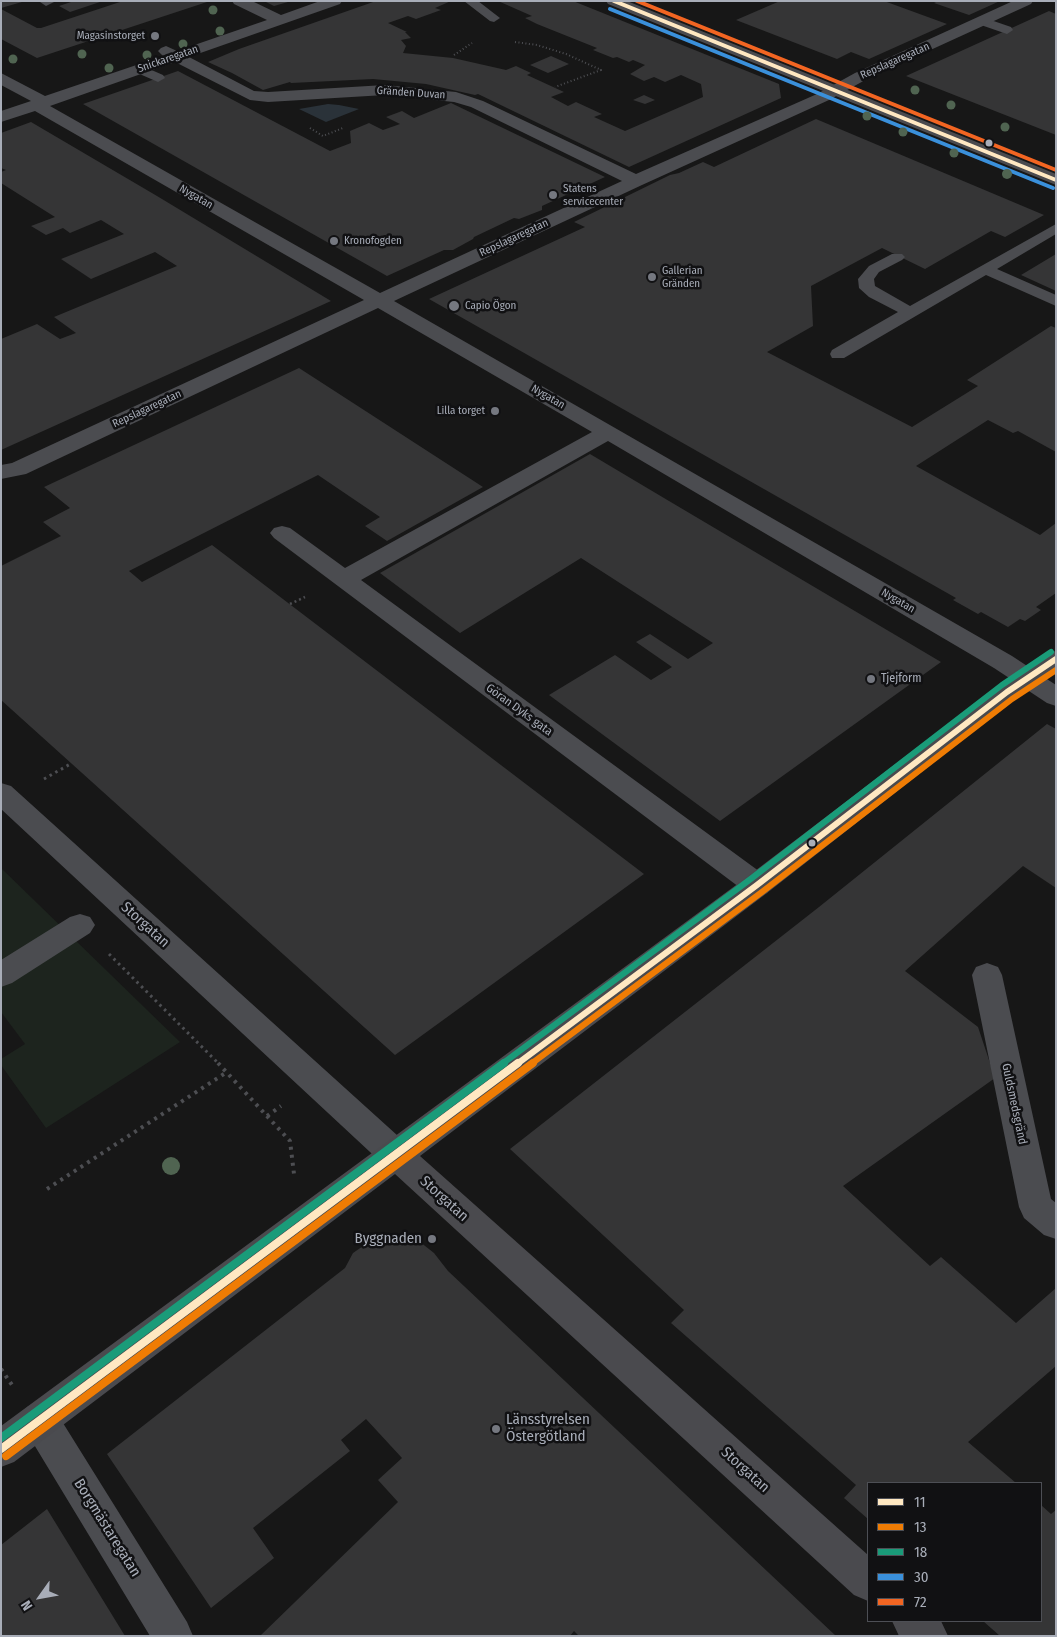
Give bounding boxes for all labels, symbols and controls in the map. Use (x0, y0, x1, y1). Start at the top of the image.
place label: Magasinstorget (77, 29, 145, 43)
marker: Magasinstorget (149, 30, 161, 42)
street label: Repslagaregatan (858, 40, 932, 82)
street label: Snickaregatan (136, 42, 200, 76)
street label: Gränden Duvan (376, 84, 446, 102)
unlabelled marker (984, 138, 994, 148)
street label: Nygatan (177, 182, 215, 212)
place label: Statens servicecenter (563, 182, 623, 208)
marker: Statens servicecenter (547, 189, 559, 201)
street label: Repslagaregatan (478, 216, 550, 260)
place label: Kronofogden (344, 234, 402, 248)
marker: Kronofogden (328, 235, 340, 247)
place label: Gallerian Gränden (662, 264, 703, 290)
marker: Gallerian Gränden (646, 271, 658, 283)
marker: Capio Ögon (447, 299, 461, 313)
place label: Capio Ögon (465, 299, 516, 313)
street label: Nygatan (529, 382, 567, 412)
street label: Repslagaregatan (111, 387, 183, 431)
place label: Lilla torget (437, 404, 485, 418)
marker: Lilla torget (489, 405, 501, 417)
street label: Nygatan (879, 586, 917, 616)
place label: Tjejform (881, 672, 921, 686)
marker: Tjejform (865, 673, 877, 685)
street label: Göran Dyks gata (483, 681, 555, 739)
unlabelled marker (807, 838, 817, 848)
street label: Storgatan (117, 899, 173, 951)
street label: Guldsmedsgränd (998, 1062, 1030, 1146)
street label: Storgatan (416, 1173, 472, 1225)
place label: Byggnaden (354, 1230, 422, 1248)
marker: Byggnaden (426, 1233, 438, 1245)
place label: Länsstyrelsen Östergötland (506, 1411, 590, 1446)
marker: Länsstyrelsen Östergötland (490, 1423, 502, 1435)
street label: Storgatan (717, 1444, 773, 1496)
street label: Borgmästaregatan (70, 1476, 144, 1580)
legend (867, 1482, 1042, 1622)
text: 11 (914, 1493, 926, 1511)
text: 13 (914, 1518, 927, 1536)
text: 18 (914, 1543, 927, 1561)
text: 30 (914, 1568, 929, 1586)
north arrow (15, 1572, 65, 1622)
text: 72 (914, 1593, 927, 1611)
text: N (17, 1597, 36, 1613)

